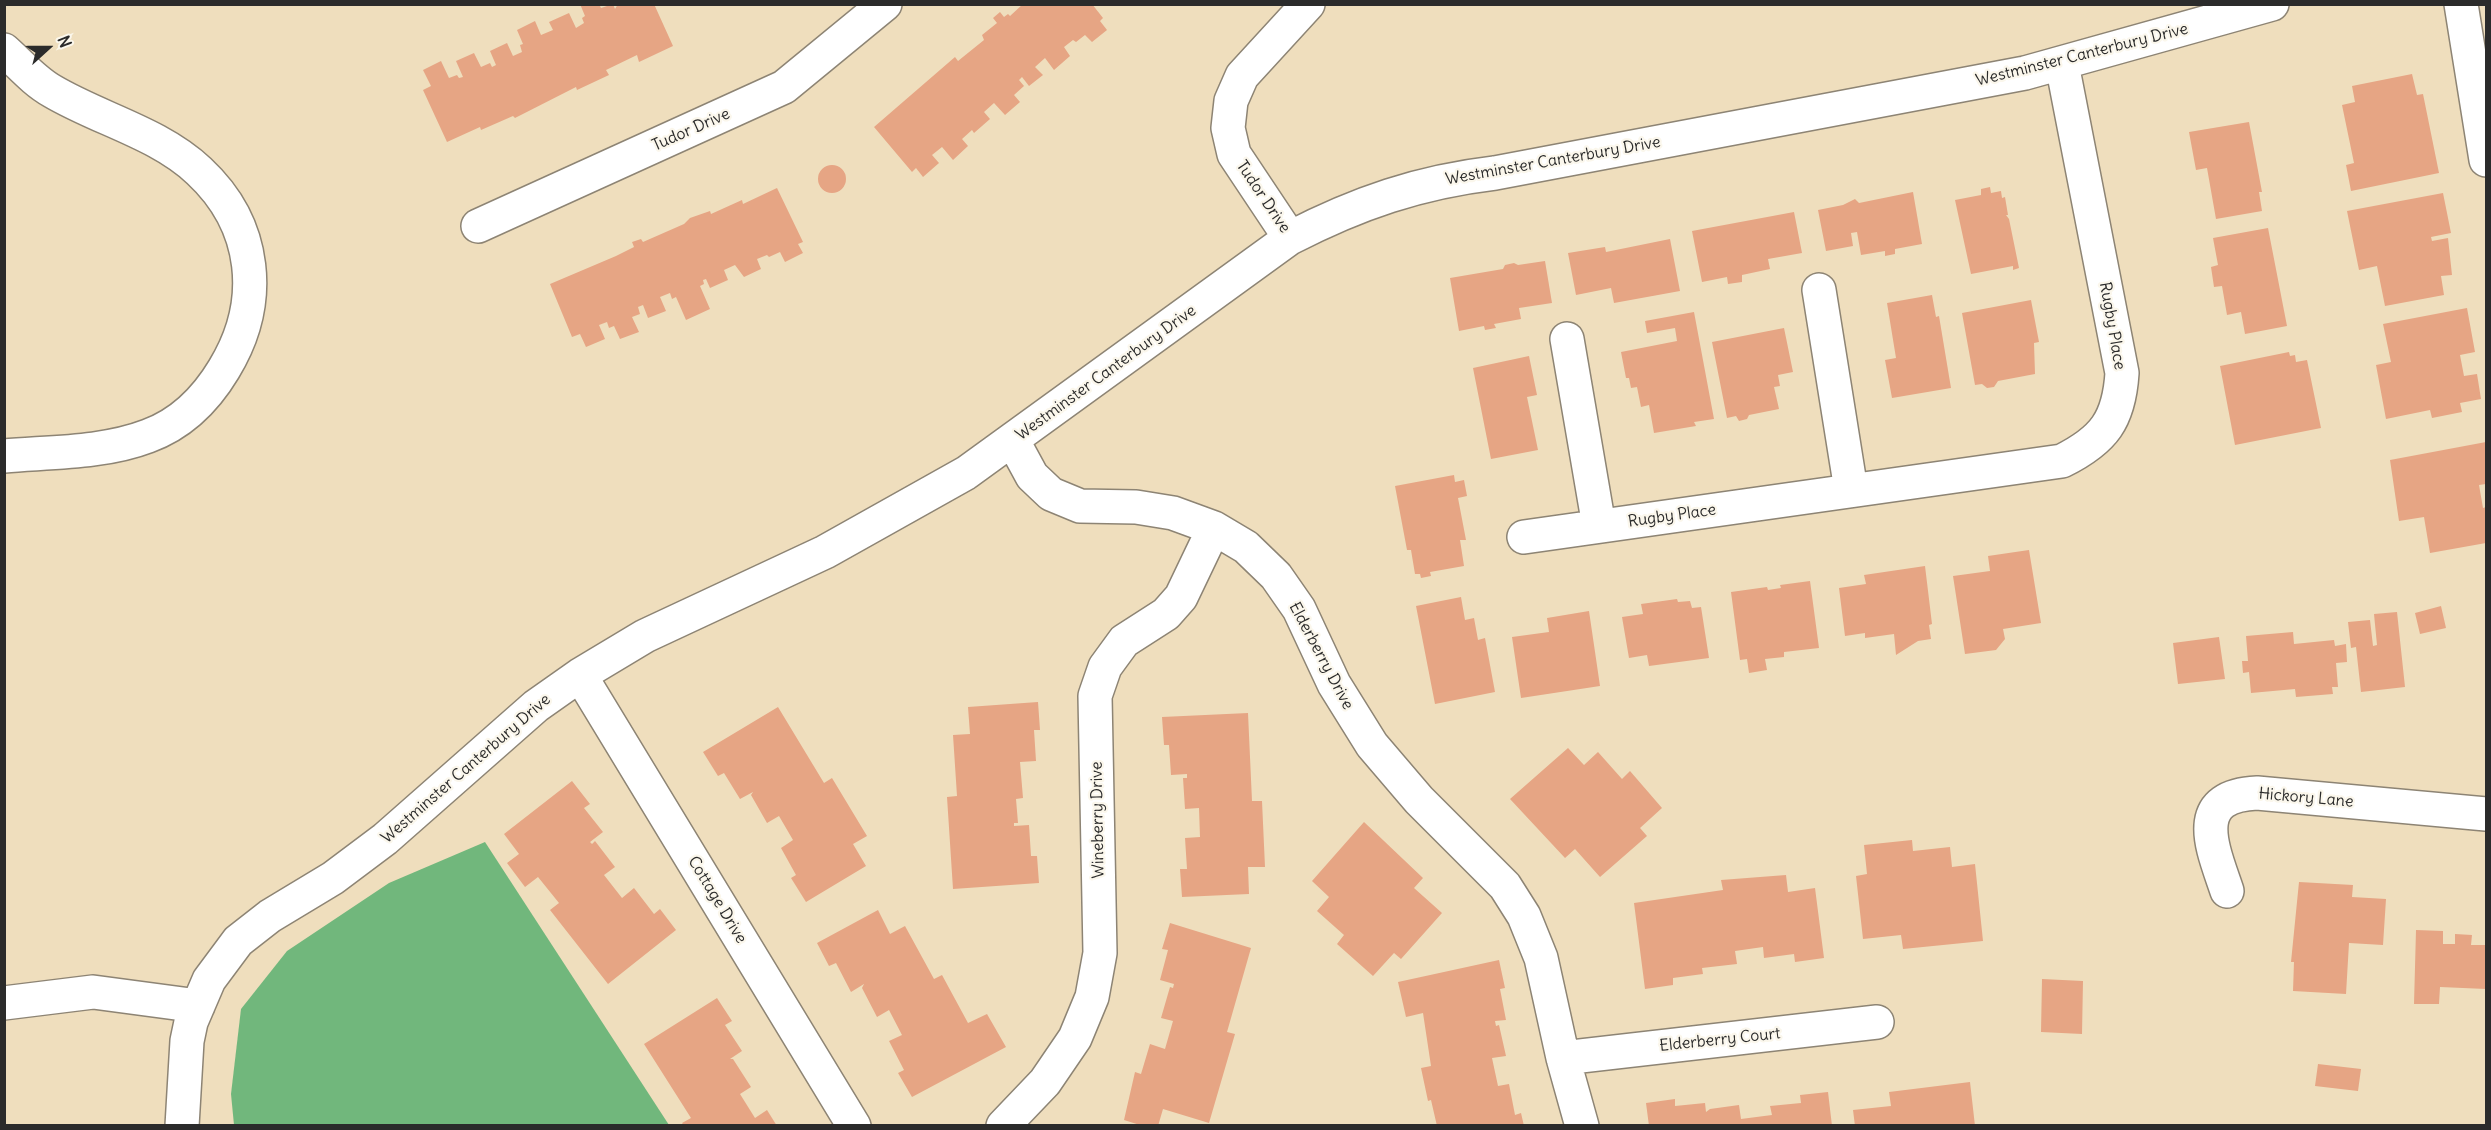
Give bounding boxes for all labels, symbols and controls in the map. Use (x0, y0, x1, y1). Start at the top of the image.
north arrow (18, 18, 78, 78)
street label: Westminster Canterbury Drive (1974, 19, 2190, 91)
text: N (53, 33, 76, 50)
street label: Tudor Drive (649, 104, 733, 156)
street label: Westminster Canterbury Drive (1444, 133, 1662, 189)
street label: Tudor Drive (1232, 157, 1294, 237)
street label: Rugby Place (2095, 281, 2129, 371)
street label: Westminster Canterbury Drive (1012, 301, 1200, 445)
street label: Rugby Place (1627, 500, 1717, 532)
street label: Elderberry Drive (1285, 599, 1357, 713)
street label: Westminster Canterbury Drive (377, 690, 555, 848)
street label: Wineberry Drive (1087, 761, 1109, 879)
street label: Hickory Lane (2258, 784, 2354, 812)
street label: Cottage Drive (683, 853, 751, 947)
street label: Elderberry Court (1659, 1024, 1781, 1056)

